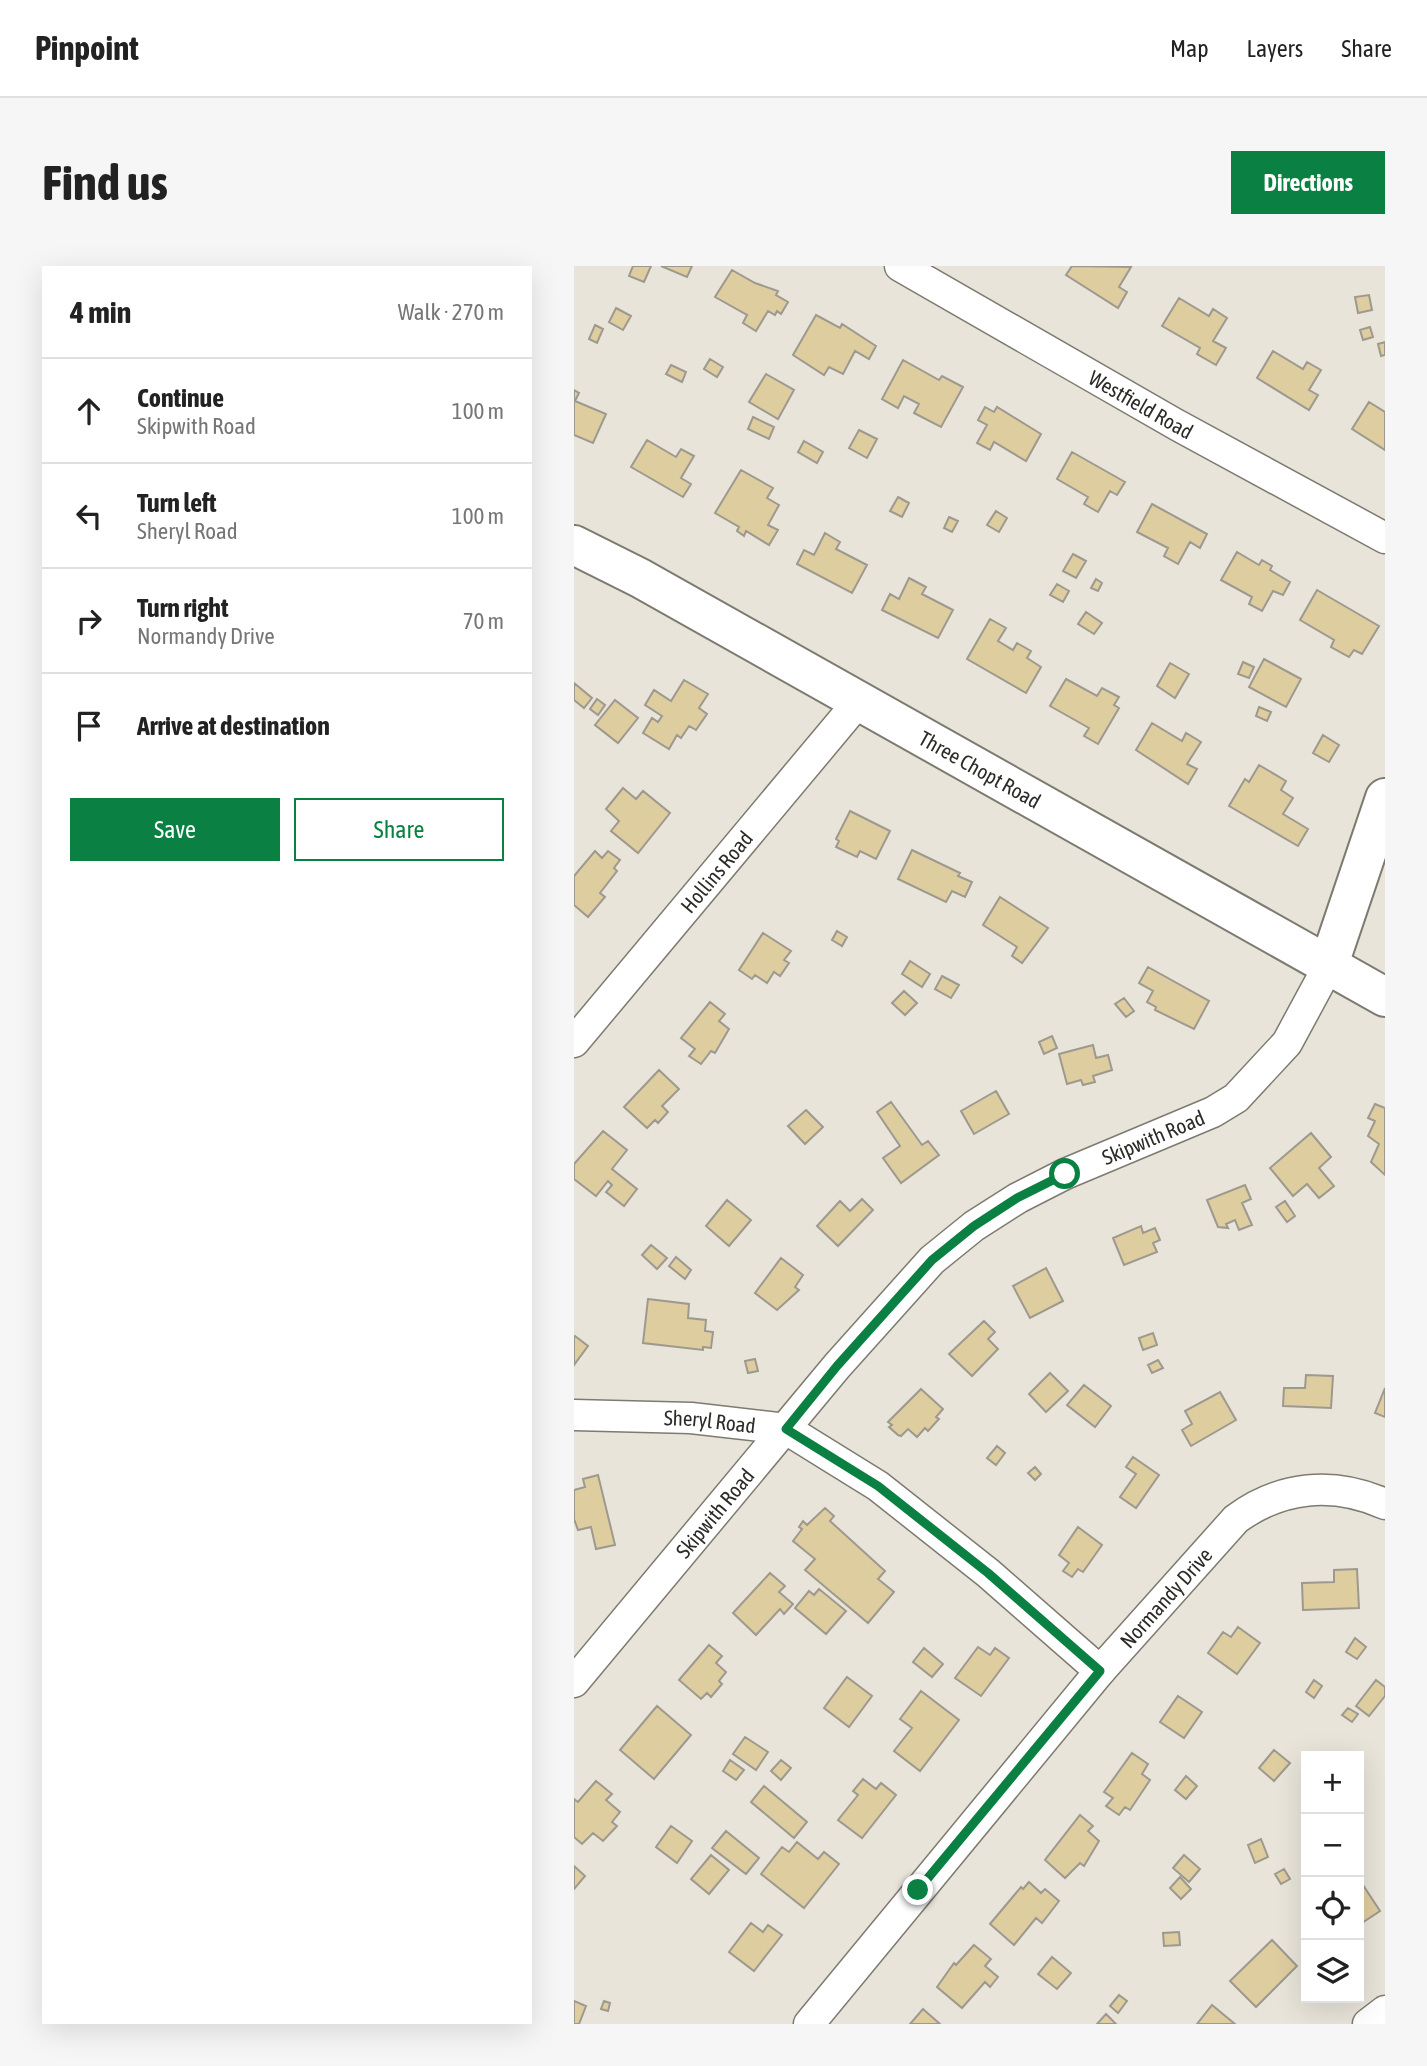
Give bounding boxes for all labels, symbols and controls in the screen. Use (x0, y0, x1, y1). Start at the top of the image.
text: Pinpoint (35, 29, 139, 67)
text: Map (1170, 35, 1209, 62)
text: Layers (1247, 35, 1303, 62)
text: Share (1341, 35, 1392, 62)
button: Directions (1231, 151, 1385, 214)
text: Find us (42, 154, 168, 210)
text: 4 min (70, 295, 131, 329)
text: Walk · 270 m (398, 299, 504, 325)
street label: Westfield Road (1085, 365, 1197, 444)
text: Continue (137, 383, 224, 413)
icon: ahead (70, 392, 108, 430)
text: 100 m (452, 398, 504, 424)
text: Skipwith Road (137, 413, 256, 439)
text: Turn left (137, 488, 217, 518)
icon: left (70, 497, 108, 535)
text: 100 m (452, 503, 504, 529)
text: Sheryl Road (137, 518, 238, 544)
text: Turn right (137, 593, 228, 623)
icon: right (70, 602, 108, 640)
text: 70 m (463, 608, 504, 634)
text: Normandy Drive (137, 623, 275, 649)
icon: arrive (70, 707, 108, 745)
text: Arrive at destination (137, 711, 330, 741)
street label: Three Chopt Road (915, 726, 1045, 813)
button: Save (70, 798, 280, 861)
button: Share (294, 798, 504, 861)
street label: Hollins Road (676, 826, 757, 917)
street label: Skipwith Road (1098, 1105, 1208, 1169)
route start (1049, 1158, 1080, 1189)
street label: Sheryl Road (664, 1405, 757, 1437)
street label: Skipwith Road (671, 1463, 759, 1562)
street label: Normandy Drive (1115, 1543, 1217, 1652)
map controls (1301, 1751, 1364, 2003)
button: + (1301, 1751, 1364, 1814)
button: − (1301, 1814, 1364, 1877)
route end (902, 1874, 933, 1905)
button: locate (1301, 1877, 1364, 1940)
button: layers (1301, 1940, 1364, 2003)

